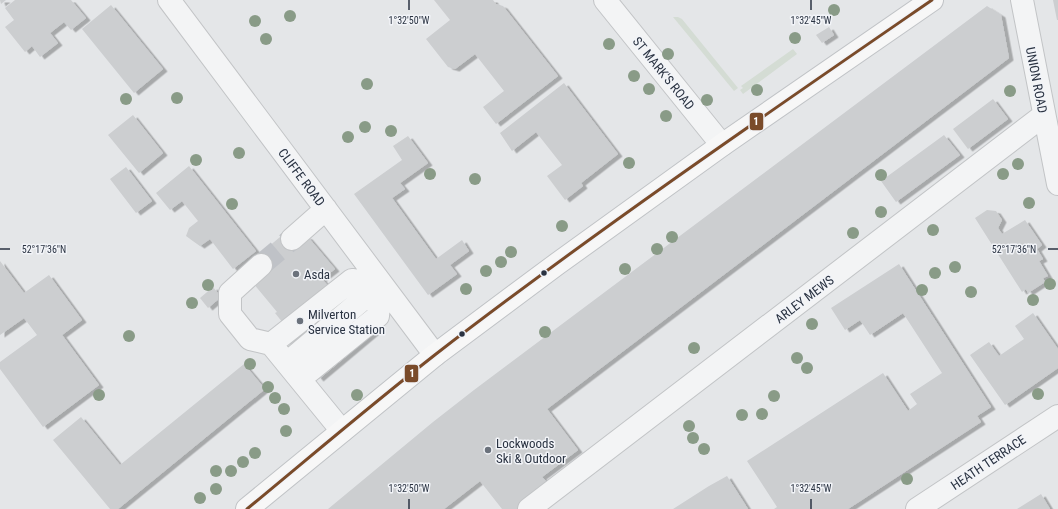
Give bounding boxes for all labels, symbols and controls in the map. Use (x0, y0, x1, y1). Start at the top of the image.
text: 1°32'50"W (389, 15, 430, 26)
text: 1°32'45"W (791, 15, 832, 26)
street label: ST MARK'S ROAD (630, 34, 697, 113)
street label: UNION ROAD (1023, 46, 1050, 114)
line badge: 1 (749, 112, 764, 131)
text: 1 (753, 115, 759, 128)
street label: CLIFFE ROAD (275, 146, 328, 209)
text: 52°17'36"N (22, 244, 66, 255)
text: 52°17'36"N (992, 244, 1036, 255)
place label: Asda (304, 267, 330, 282)
unlabelled marker (539, 268, 549, 278)
marker: Asda (291, 269, 301, 279)
street label: ARLEY MEWS (772, 272, 837, 326)
place label: Milverton Service Station (308, 307, 385, 337)
marker: Milverton Service Station (295, 316, 305, 326)
unlabelled marker (457, 329, 467, 339)
line badge: 1 (404, 364, 419, 383)
text: 1 (409, 367, 415, 380)
street label: HEATH TERRACE (948, 432, 1029, 493)
place label: Lockwoods Ski & Outdoor (496, 436, 566, 466)
marker: Lockwoods Ski & Outdoor (483, 445, 493, 455)
text: 1°32'50"W (389, 483, 430, 494)
text: 1°32'45"W (791, 483, 832, 494)

